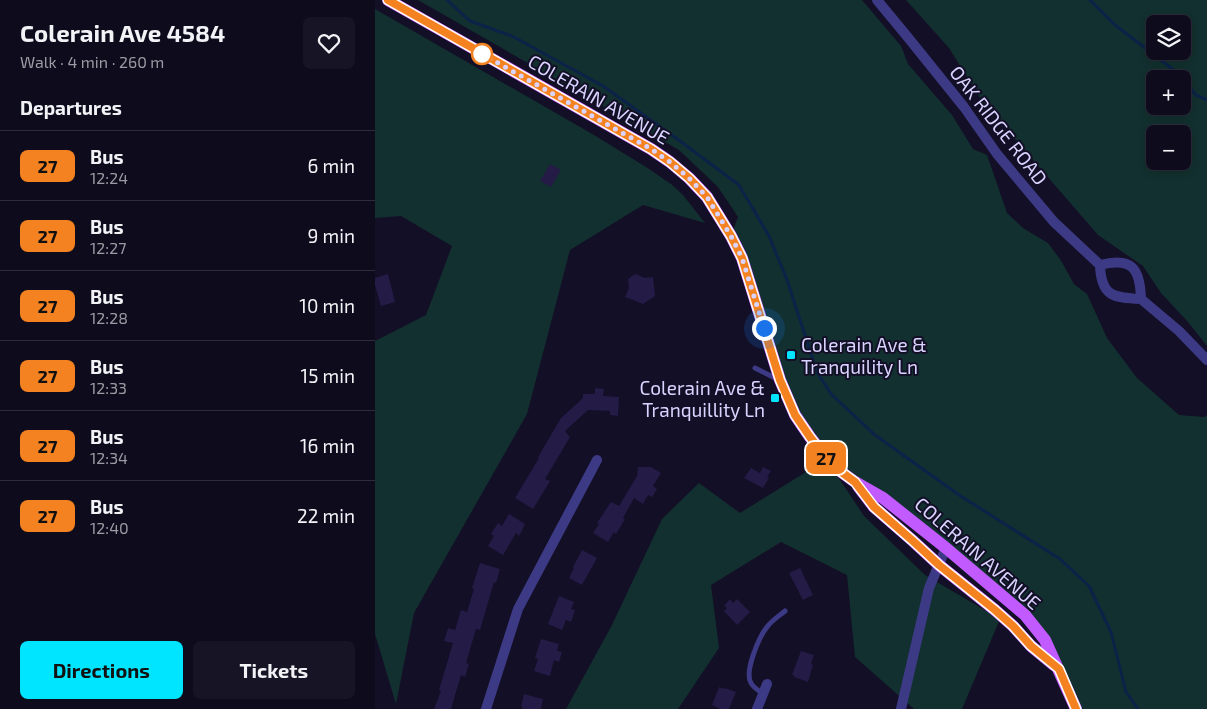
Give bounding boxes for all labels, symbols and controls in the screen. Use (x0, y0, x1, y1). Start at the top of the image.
map controls (1146, 15, 1191, 170)
button: layers (1146, 15, 1191, 60)
button: heart (303, 17, 355, 69)
text: Colerain Ave 4584 (20, 18, 225, 47)
unlabelled marker (471, 43, 493, 65)
street label: COLERAIN AVENUE (524, 49, 674, 149)
text: Walk · 4 min · 260 m (20, 52, 164, 71)
street label: OAK RIDGE ROAD (945, 61, 1053, 189)
button: + (1146, 70, 1191, 115)
text: Departures (20, 96, 122, 119)
button: − (1146, 125, 1191, 170)
text: Bus (90, 145, 124, 168)
text: 6 min (307, 154, 355, 177)
text: 27 (38, 155, 57, 177)
text: 12:24 (90, 168, 128, 187)
text: Bus (90, 215, 124, 238)
text: 9 min (307, 224, 355, 247)
text: 27 (38, 225, 57, 247)
text: 12:27 (90, 238, 126, 257)
text: Bus (90, 285, 124, 308)
text: 10 min (299, 294, 355, 317)
text: 27 (38, 295, 57, 317)
text: 12:28 (90, 308, 128, 327)
your location (752, 316, 777, 341)
place label: Colerain Ave & Tranquility Ln (801, 333, 927, 378)
marker: Colerain Ave & Tranquility Ln (785, 349, 797, 361)
text: Bus (90, 355, 124, 378)
text: 15 min (301, 364, 355, 387)
text: 27 (38, 365, 57, 387)
place label: Colerain Ave & Tranquillity Ln (639, 376, 765, 421)
text: 12:33 (90, 378, 127, 397)
marker: Colerain Ave & Tranquillity Ln (769, 392, 781, 404)
text: Bus (90, 425, 124, 448)
text: 16 min (300, 434, 355, 457)
text: 27 (38, 435, 57, 457)
line badge: 27 (803, 442, 849, 474)
text: 27 (816, 447, 836, 469)
text: 12:34 (90, 448, 128, 467)
street label: COLERAIN AVENUE (910, 492, 1046, 614)
text: Bus (90, 495, 124, 518)
text: 22 min (297, 504, 355, 527)
text: 27 (38, 505, 57, 527)
text: 12:40 (90, 518, 129, 537)
button: Directions (20, 641, 183, 699)
button: Tickets (193, 641, 355, 699)

